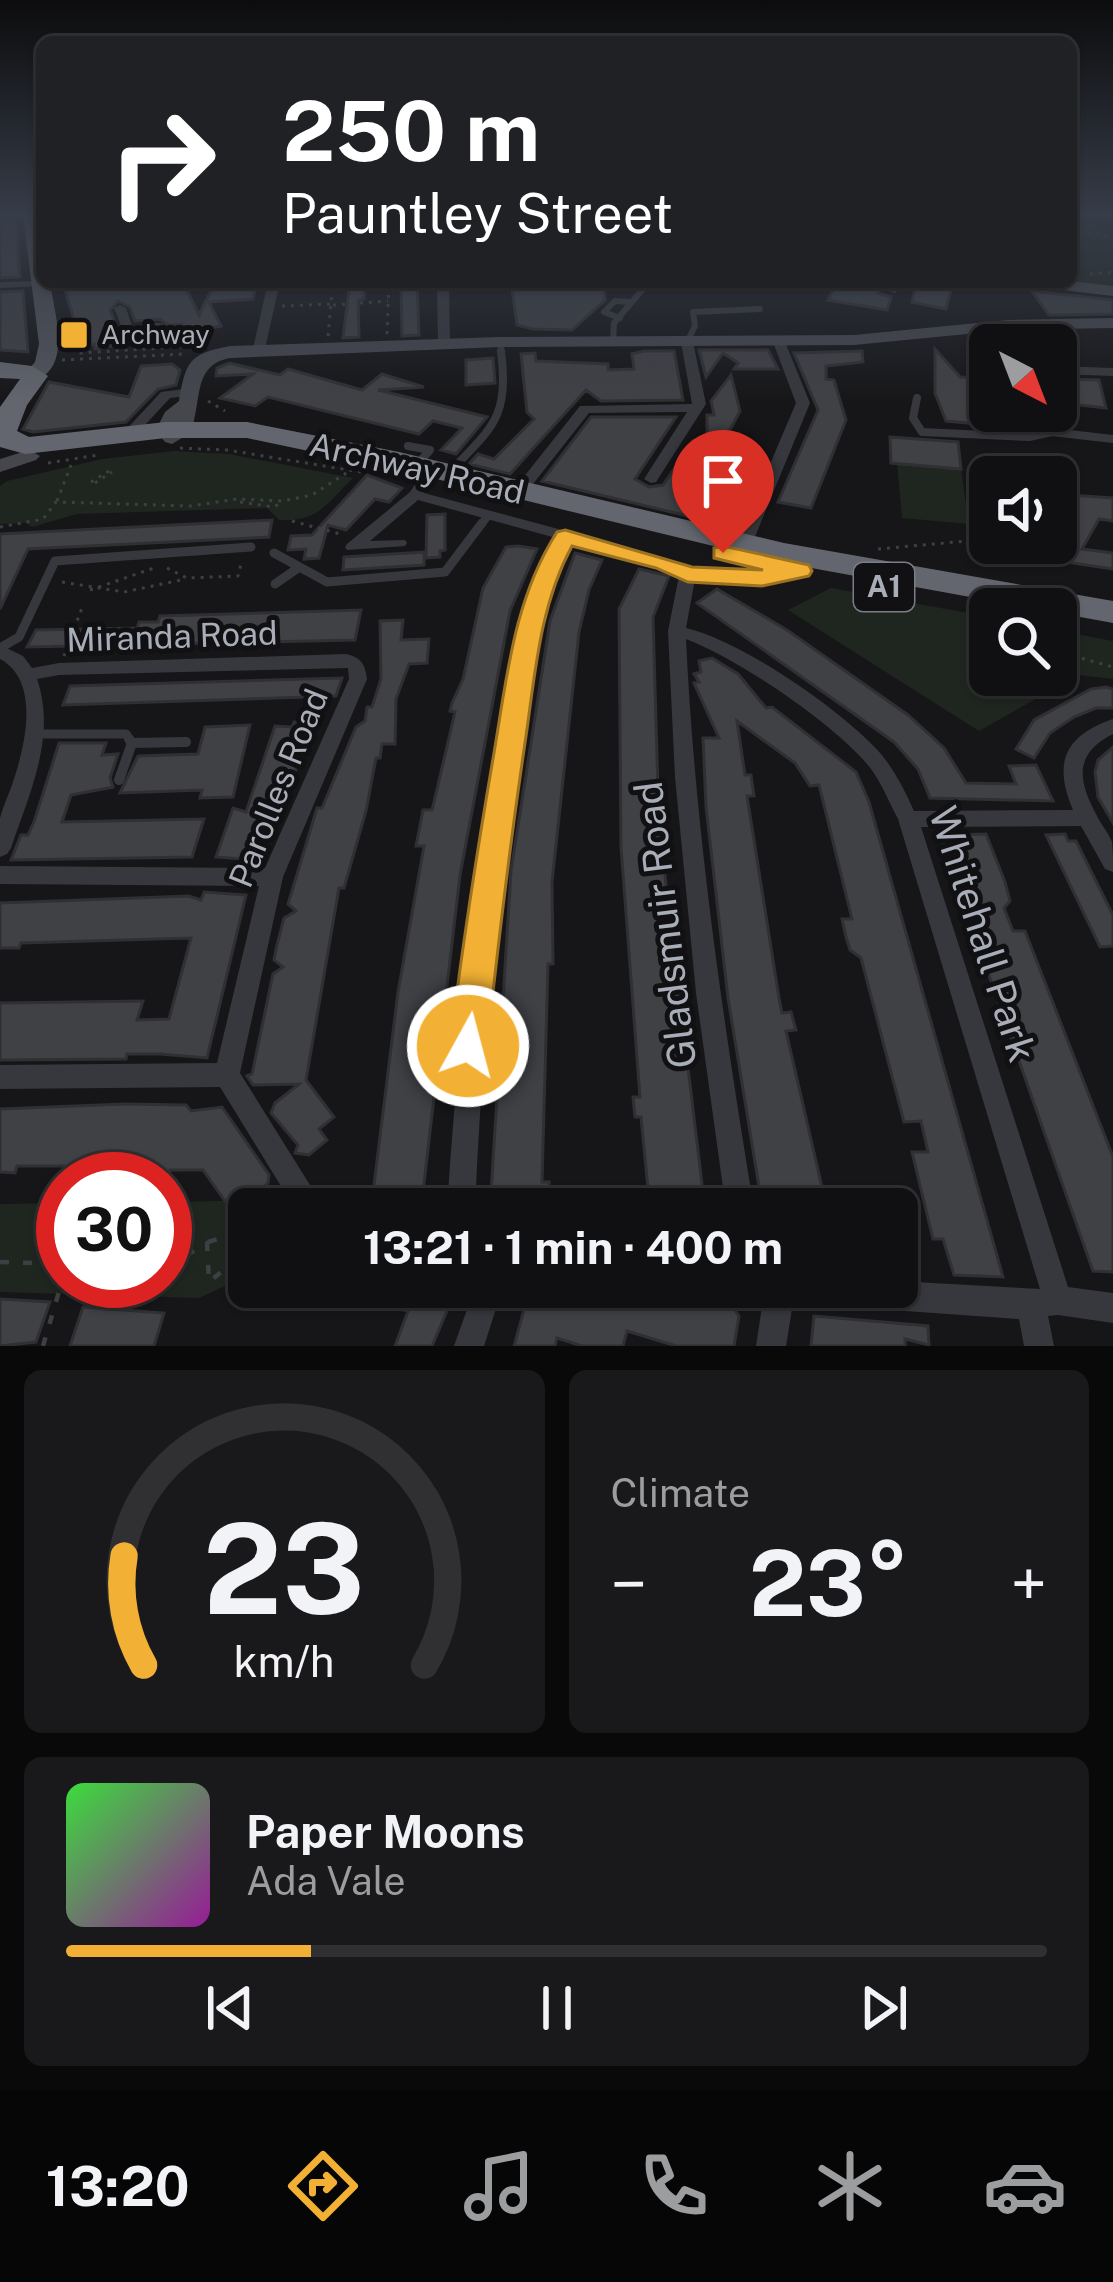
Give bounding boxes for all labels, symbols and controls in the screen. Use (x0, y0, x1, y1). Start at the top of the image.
text: 250 m (282, 81, 540, 180)
icon: right (84, 84, 240, 240)
text: Pauntley Street (282, 182, 673, 245)
place label: Archway (101, 318, 210, 350)
marker: Archway (58, 319, 90, 351)
north arrow (969, 324, 1077, 432)
map controls (969, 324, 1077, 696)
street label: Archway Road (306, 425, 528, 511)
pin (672, 430, 774, 553)
icon: arrive (690, 448, 756, 514)
button: sound (969, 456, 1077, 564)
road number: A1 (854, 563, 914, 611)
button: search (969, 588, 1077, 696)
street label: Miranda Road (66, 613, 278, 659)
street label: Parolles Road (221, 683, 335, 893)
street label: Gladsmuir Road (625, 779, 705, 1071)
street label: Whitehall Park (920, 801, 1046, 1067)
position arrow (405, 983, 531, 1109)
speed limit sign: 30 (36, 1152, 192, 1308)
text: 13:21 · 1 min · 400 m (363, 1221, 783, 1274)
text: Climate (611, 1470, 750, 1516)
text: 23 (203, 1495, 365, 1642)
text: 23° (749, 1530, 909, 1636)
text: − (611, 1545, 647, 1623)
text: + (1010, 1545, 1047, 1623)
text: km/h (234, 1635, 335, 1686)
text: Paper Moons (246, 1805, 525, 1858)
text: Ada Vale (246, 1858, 406, 1904)
icon: previous (197, 1975, 263, 2041)
icon: pause (524, 1975, 590, 2041)
icon: next (851, 1975, 917, 2041)
icon: directions (281, 2144, 365, 2228)
icon: music (457, 2144, 541, 2228)
icon: phone (632, 2144, 716, 2228)
icon: climate (808, 2144, 892, 2228)
icon: car (983, 2144, 1067, 2228)
text: 13:20 (46, 2155, 190, 2218)

